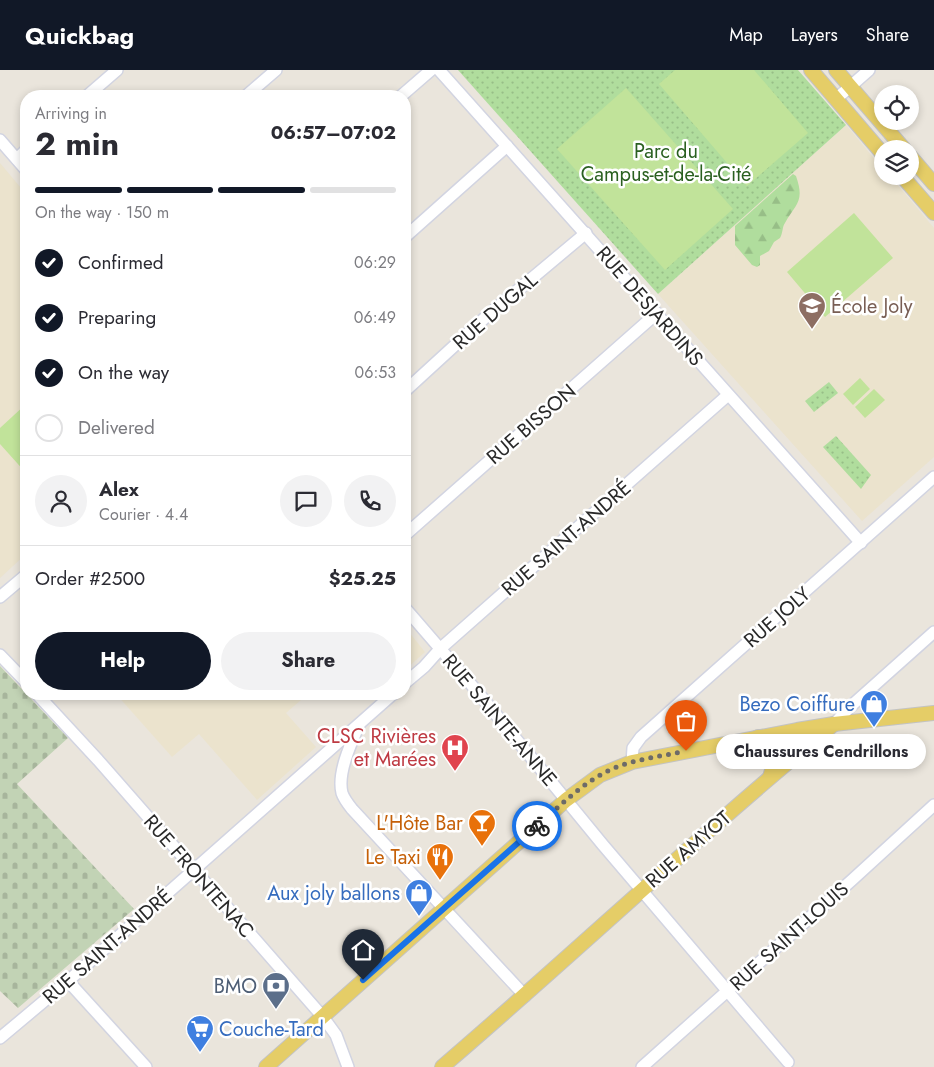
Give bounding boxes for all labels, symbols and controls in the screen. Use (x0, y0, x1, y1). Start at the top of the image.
text: Quickbag (25, 18, 134, 53)
text: Map (729, 22, 763, 48)
text: Layers (791, 22, 838, 48)
text: Share (866, 22, 909, 48)
map controls (874, 85, 919, 185)
button: locate (874, 85, 919, 130)
text: Arriving in (35, 102, 107, 125)
text: 06:57–07:02 (271, 119, 396, 146)
text: 2 min (35, 121, 119, 167)
park label: Parc du Campus-et-de-la-Cité (581, 137, 751, 189)
button: layers (874, 140, 919, 185)
text: On the way · 150 m (35, 201, 169, 224)
street label: RUE DESJARDINS (589, 240, 710, 373)
icon: check (35, 249, 63, 277)
text: Confirmed (78, 249, 164, 276)
text: 06:29 (354, 251, 396, 274)
street label: RUE DUGAL (447, 266, 544, 356)
school or university icon: École Joly (797, 291, 827, 330)
place label: École Joly (831, 292, 913, 321)
icon: check (35, 304, 63, 332)
text: Preparing (78, 304, 156, 331)
text: 06:49 (354, 306, 396, 329)
icon: check (35, 359, 63, 387)
text: On the way (78, 359, 169, 386)
text: 06:53 (355, 361, 396, 384)
street label: RUE BISSON (480, 377, 582, 471)
text: Delivered (78, 414, 155, 441)
street label: RUE SAINT-ANDRÉ (495, 474, 637, 603)
button: person (35, 475, 87, 527)
button: chat (280, 475, 332, 527)
button: phone (344, 475, 396, 527)
text: Alex (99, 476, 139, 503)
text: Courier · 4.4 (99, 503, 188, 526)
text: Order #2500 (35, 565, 145, 592)
text: $25.25 (329, 565, 396, 592)
street label: RUE JOLY (738, 580, 818, 655)
button: Help (35, 632, 211, 690)
button: Share (221, 632, 396, 690)
street label: RUE SAINTE-ANNE (435, 648, 564, 793)
shop icon: Bezo Coiffure (859, 689, 889, 728)
place label: Bezo Coiffure (739, 690, 855, 719)
pin (665, 700, 707, 751)
icon: bag (672, 707, 700, 735)
place label: CLSC Rivières et Marées (317, 722, 436, 774)
hospital icon: CLSC Rivières et Marées (440, 733, 470, 772)
callout: Chaussures Cendrillons (716, 734, 926, 768)
text: Chaussures Cendrillons (734, 740, 908, 763)
courier (512, 801, 562, 851)
street label: RUE AMYOT (639, 804, 738, 895)
street label: RUE FRONTENAC (137, 808, 261, 944)
bar icon: L'Hôte Bar (467, 808, 497, 847)
place label: L'Hôte Bar (376, 809, 463, 838)
icon: bike (523, 812, 551, 840)
restaurant icon: Le Taxi (425, 842, 455, 881)
place label: Le Taxi (365, 843, 421, 872)
street label: RUE SAINT-LOUIS (723, 875, 855, 998)
shop icon: Aux joly ballons (404, 878, 434, 917)
place label: Aux joly ballons (267, 879, 400, 908)
street label: RUE SAINT-ANDRÉ (36, 882, 178, 1011)
pin (342, 929, 384, 980)
icon: home (349, 936, 377, 964)
bank icon: BMO (261, 971, 291, 1010)
place label: BMO (214, 972, 257, 1001)
supermarket icon: Couche-Tard (185, 1014, 215, 1053)
place label: Couche-Tard (219, 1015, 324, 1044)

